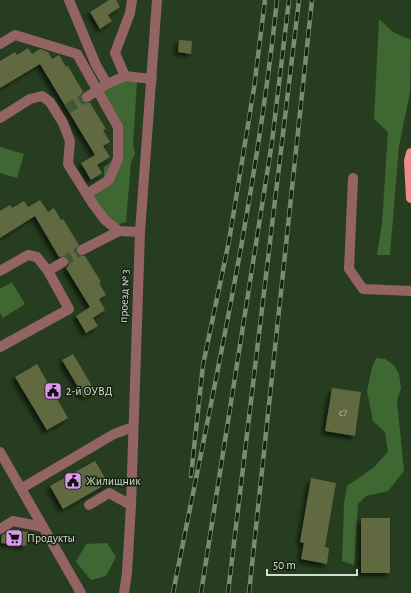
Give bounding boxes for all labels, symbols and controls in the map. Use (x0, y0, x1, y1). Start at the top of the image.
street label: проезд № 3 (117, 269, 131, 323)
public building icon: 2-й ОУВД (43, 381, 63, 401)
place label: 2-й ОУВД (66, 385, 113, 397)
house number: с7 (339, 408, 347, 418)
public building icon: Жилищник (63, 471, 83, 491)
place label: Жилищник (86, 475, 141, 487)
supermarket icon: Продукты (4, 528, 24, 548)
place label: Продукты (27, 532, 75, 545)
scale bar (267, 551, 357, 577)
text: 50 m (273, 559, 296, 571)

